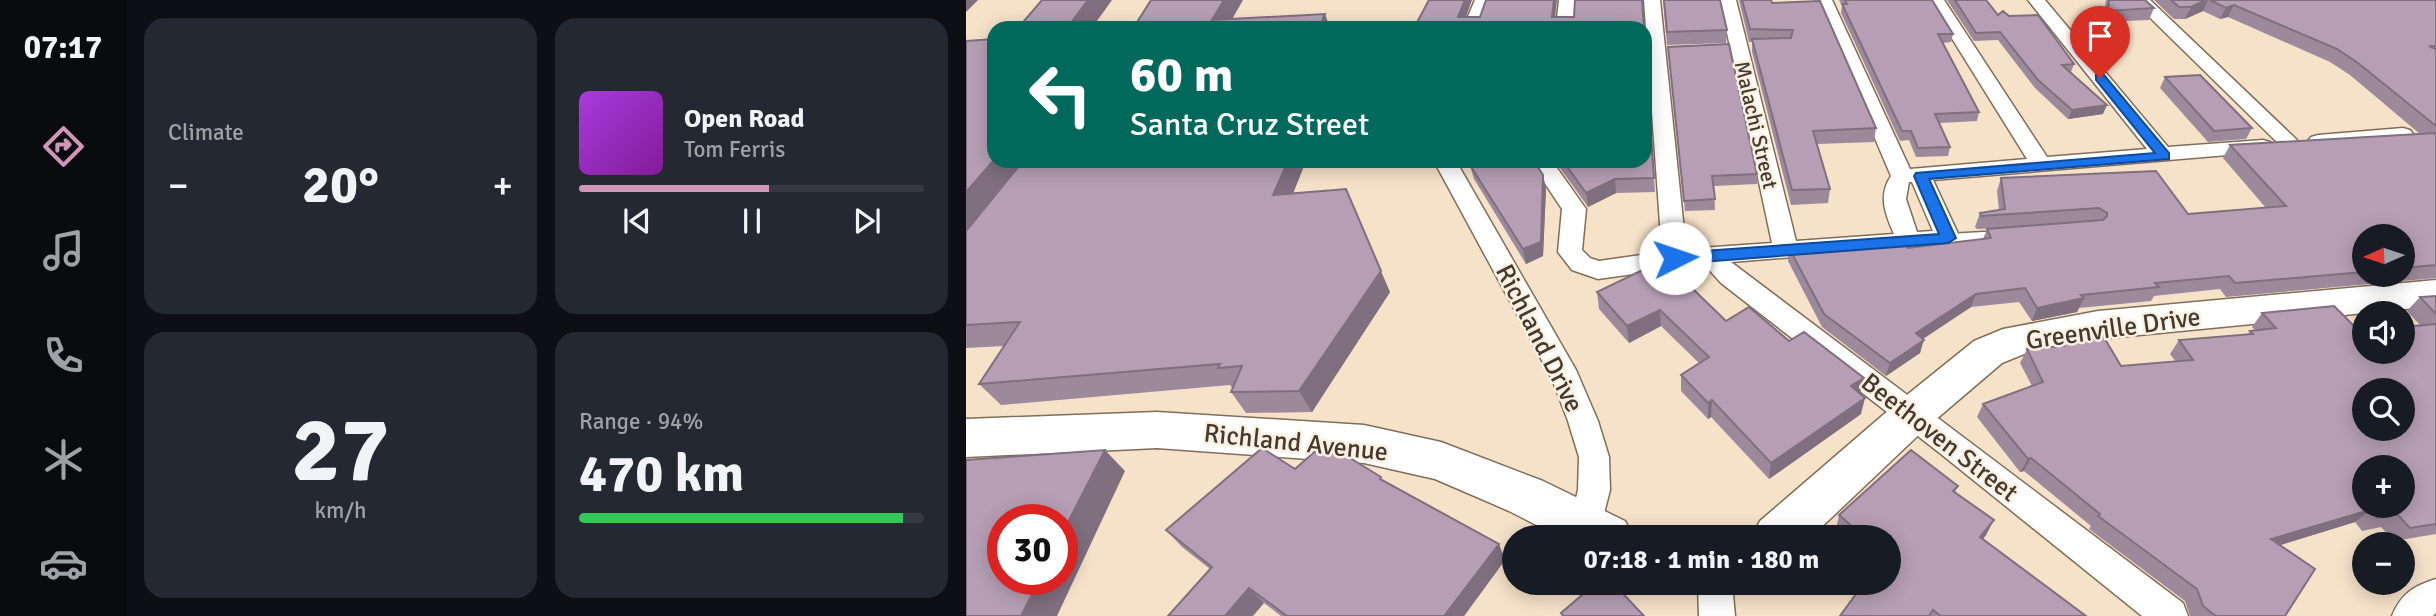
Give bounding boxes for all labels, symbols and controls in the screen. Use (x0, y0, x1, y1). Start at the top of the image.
pin (2070, 6, 2130, 78)
icon: arrive (2081, 17, 2119, 55)
text: 07:17 (24, 28, 102, 67)
text: 60 m (1130, 45, 1233, 105)
icon: left (1015, 49, 1106, 140)
street label: Malachi Street (1729, 58, 1783, 192)
text: Open Road (684, 103, 805, 135)
text: Santa Cruz Street (1130, 105, 1369, 144)
text: Climate (168, 118, 244, 147)
icon: directions (39, 122, 88, 171)
text: Tom Ferris (684, 135, 785, 164)
text: 20° (302, 153, 379, 217)
text: − (168, 162, 189, 209)
text: + (492, 162, 513, 209)
icon: previous (618, 202, 656, 240)
icon: pause (733, 202, 771, 240)
icon: next (848, 202, 886, 240)
position arrow (1638, 221, 1712, 295)
north arrow (2352, 224, 2415, 287)
map controls (2352, 224, 2415, 595)
icon: music (39, 226, 88, 275)
street label: Richland Drive (1488, 259, 1590, 418)
street label: Greenville Drive (2024, 301, 2202, 357)
button: sound (2352, 301, 2415, 364)
icon: phone (39, 331, 88, 380)
street label: Beethoven Street (1855, 367, 2024, 509)
button: search (2352, 378, 2415, 441)
text: 27 (291, 394, 390, 507)
text: Range · 94% (579, 407, 703, 436)
street label: Richland Avenue (1202, 417, 1390, 469)
icon: climate (39, 435, 88, 484)
text: 470 km (579, 442, 744, 506)
button: + (2352, 455, 2415, 518)
text: km/h (314, 496, 367, 525)
speed limit sign: 30 (987, 504, 1078, 595)
button: − (2352, 532, 2415, 595)
icon: car (39, 539, 88, 588)
text: 07:18 · 1 min · 180 m (1584, 544, 1819, 576)

